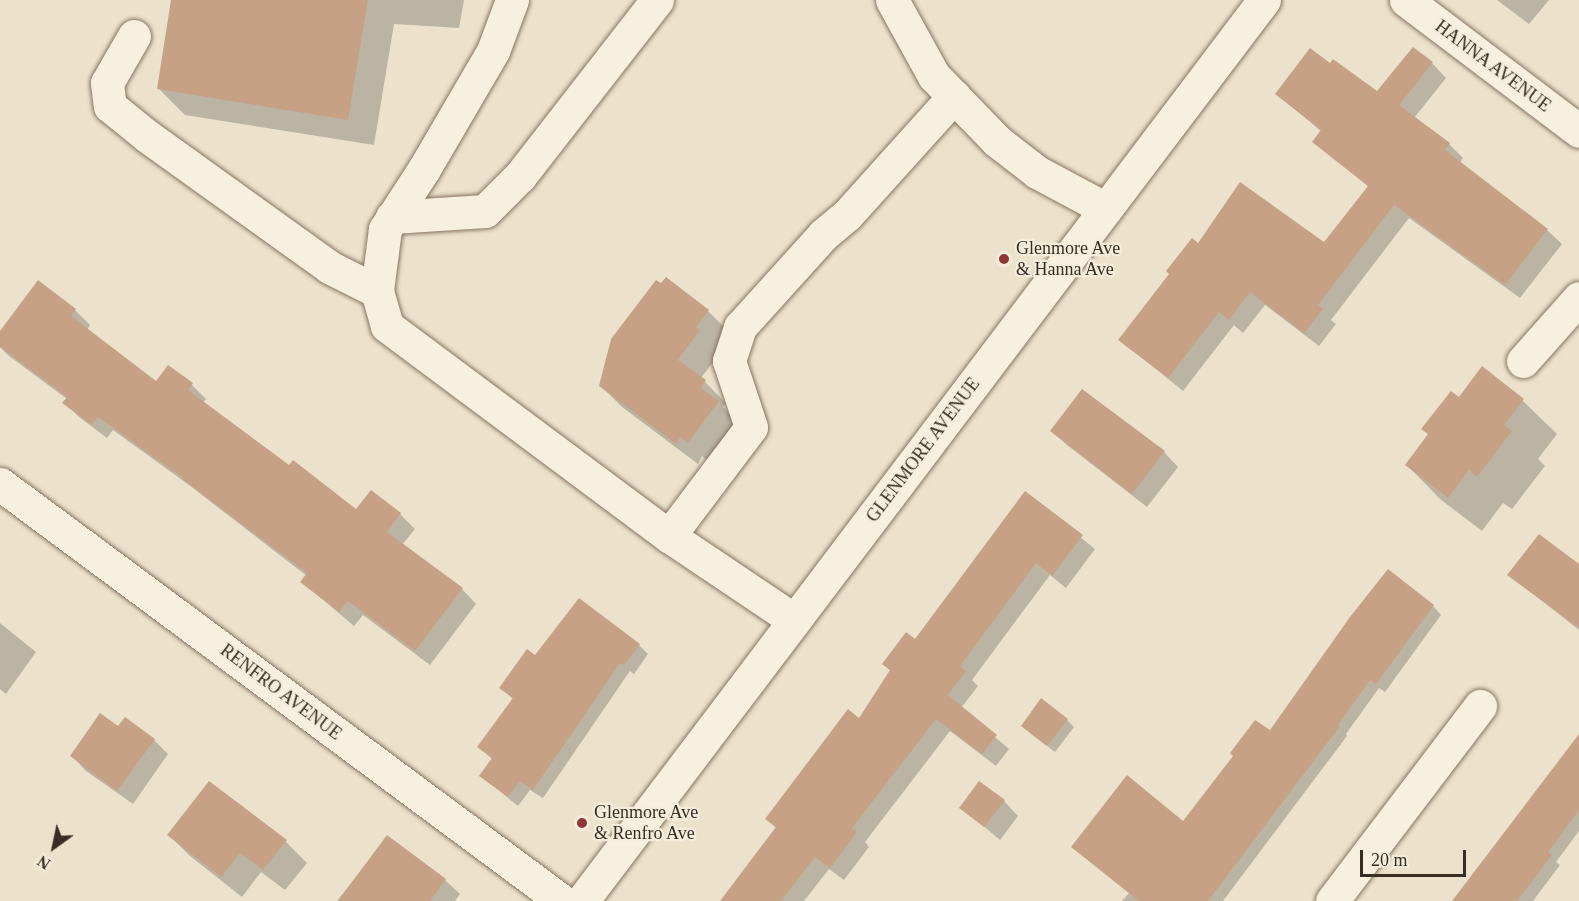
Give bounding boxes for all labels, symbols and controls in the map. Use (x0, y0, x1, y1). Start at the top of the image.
street label: HANNA AVENUE (1430, 15, 1556, 117)
place label: Glenmore Ave & Hanna Ave (1016, 238, 1121, 280)
marker: Glenmore Ave & Hanna Ave (997, 252, 1011, 266)
street label: GLENMORE AVENUE (861, 373, 985, 527)
street label: RENFRO AVENUE (216, 639, 346, 745)
place label: Glenmore Ave & Renfro Ave (594, 802, 699, 844)
marker: Glenmore Ave & Renfro Ave (575, 816, 589, 830)
north arrow (24, 817, 84, 877)
scale bar (1363, 838, 1470, 876)
text: 20 m (1371, 850, 1408, 870)
text: N (34, 852, 53, 873)

